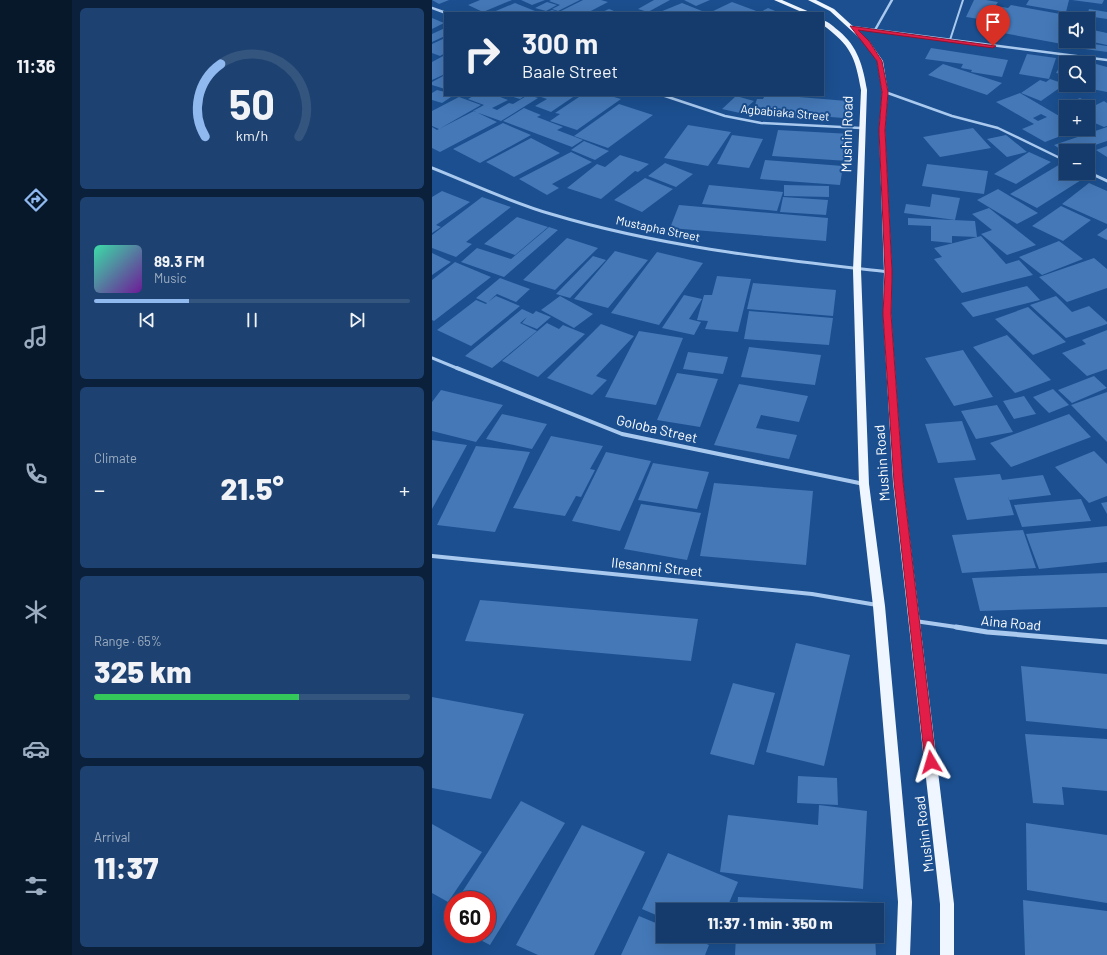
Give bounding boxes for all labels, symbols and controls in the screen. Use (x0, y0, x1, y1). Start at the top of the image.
pin (976, 5, 1010, 46)
icon: arrive (982, 11, 1004, 33)
map controls (1059, 12, 1095, 180)
button: sound (1059, 12, 1095, 48)
text: 300 m (522, 26, 598, 60)
icon: right (456, 28, 508, 80)
text: 11:36 (17, 55, 55, 77)
button: search (1059, 56, 1095, 92)
text: Baale Street (522, 60, 618, 82)
text: 50 (229, 78, 275, 128)
street label: Mushin Road (837, 96, 856, 172)
button: + (1059, 100, 1095, 136)
street label: Agbabiaka Street (740, 101, 830, 123)
text: km/h (236, 126, 268, 143)
button: − (1059, 144, 1095, 180)
icon: directions (22, 186, 50, 214)
street label: Mustapha Street (615, 212, 702, 244)
text: 89.3 FM (154, 252, 204, 270)
text: Music (154, 270, 187, 286)
icon: previous (136, 309, 158, 331)
icon: pause (241, 309, 263, 331)
icon: next (346, 309, 368, 331)
icon: music (22, 323, 50, 351)
street label: Goloba Street (615, 411, 699, 446)
street label: Mushin Road (870, 424, 893, 502)
text: Climate (94, 450, 137, 466)
icon: phone (22, 460, 50, 488)
text: 21.5° (220, 470, 284, 506)
text: − (94, 476, 105, 502)
text: + (399, 476, 410, 502)
street label: Ilesanmi Street (611, 553, 704, 580)
icon: climate (22, 598, 50, 626)
street label: Aina Road (980, 611, 1042, 634)
text: Range · 65% (94, 633, 162, 649)
text: 325 km (94, 653, 191, 689)
icon: car (22, 735, 50, 763)
position arrow (910, 741, 952, 783)
street label: Mushin Road (910, 795, 937, 873)
text: Arrival (94, 829, 130, 845)
text: 11:37 (94, 849, 158, 885)
icon: filters (22, 872, 50, 900)
speed limit sign: 60 (444, 891, 496, 943)
text: 11:37 · 1 min · 350 m (707, 914, 833, 932)

